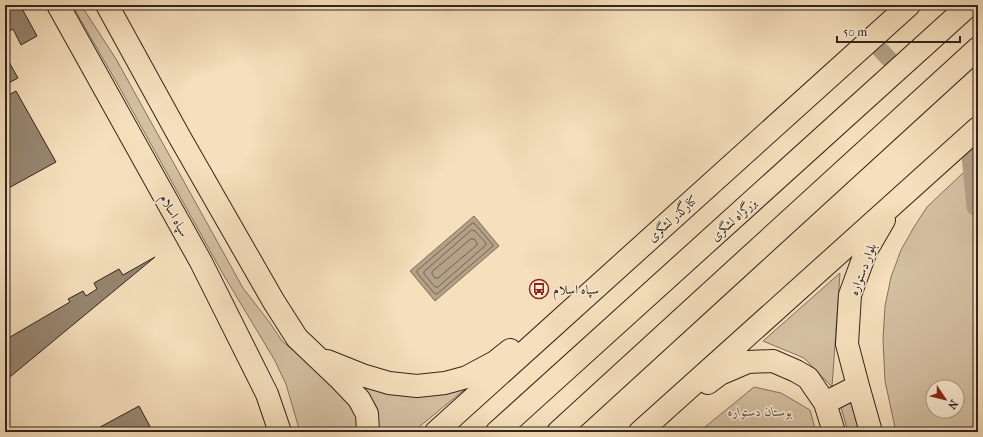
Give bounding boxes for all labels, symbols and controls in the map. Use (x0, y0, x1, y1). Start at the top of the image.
scale bar (837, 18, 960, 44)
text: 50 m (843, 25, 867, 39)
street label: سپاه اسلام (153, 191, 192, 241)
street label: کنارگذر لشگری (643, 191, 701, 245)
street label: بزرگراه لشگری (706, 193, 761, 245)
street label: بلوار دستواره (846, 241, 880, 298)
bus stop icon: سپاه اسلام (528, 278, 550, 300)
place label: سپاه اسلام (553, 282, 599, 301)
north arrow (925, 379, 965, 419)
text: N (945, 397, 961, 412)
park label: بوستان دستواره (728, 404, 793, 420)

